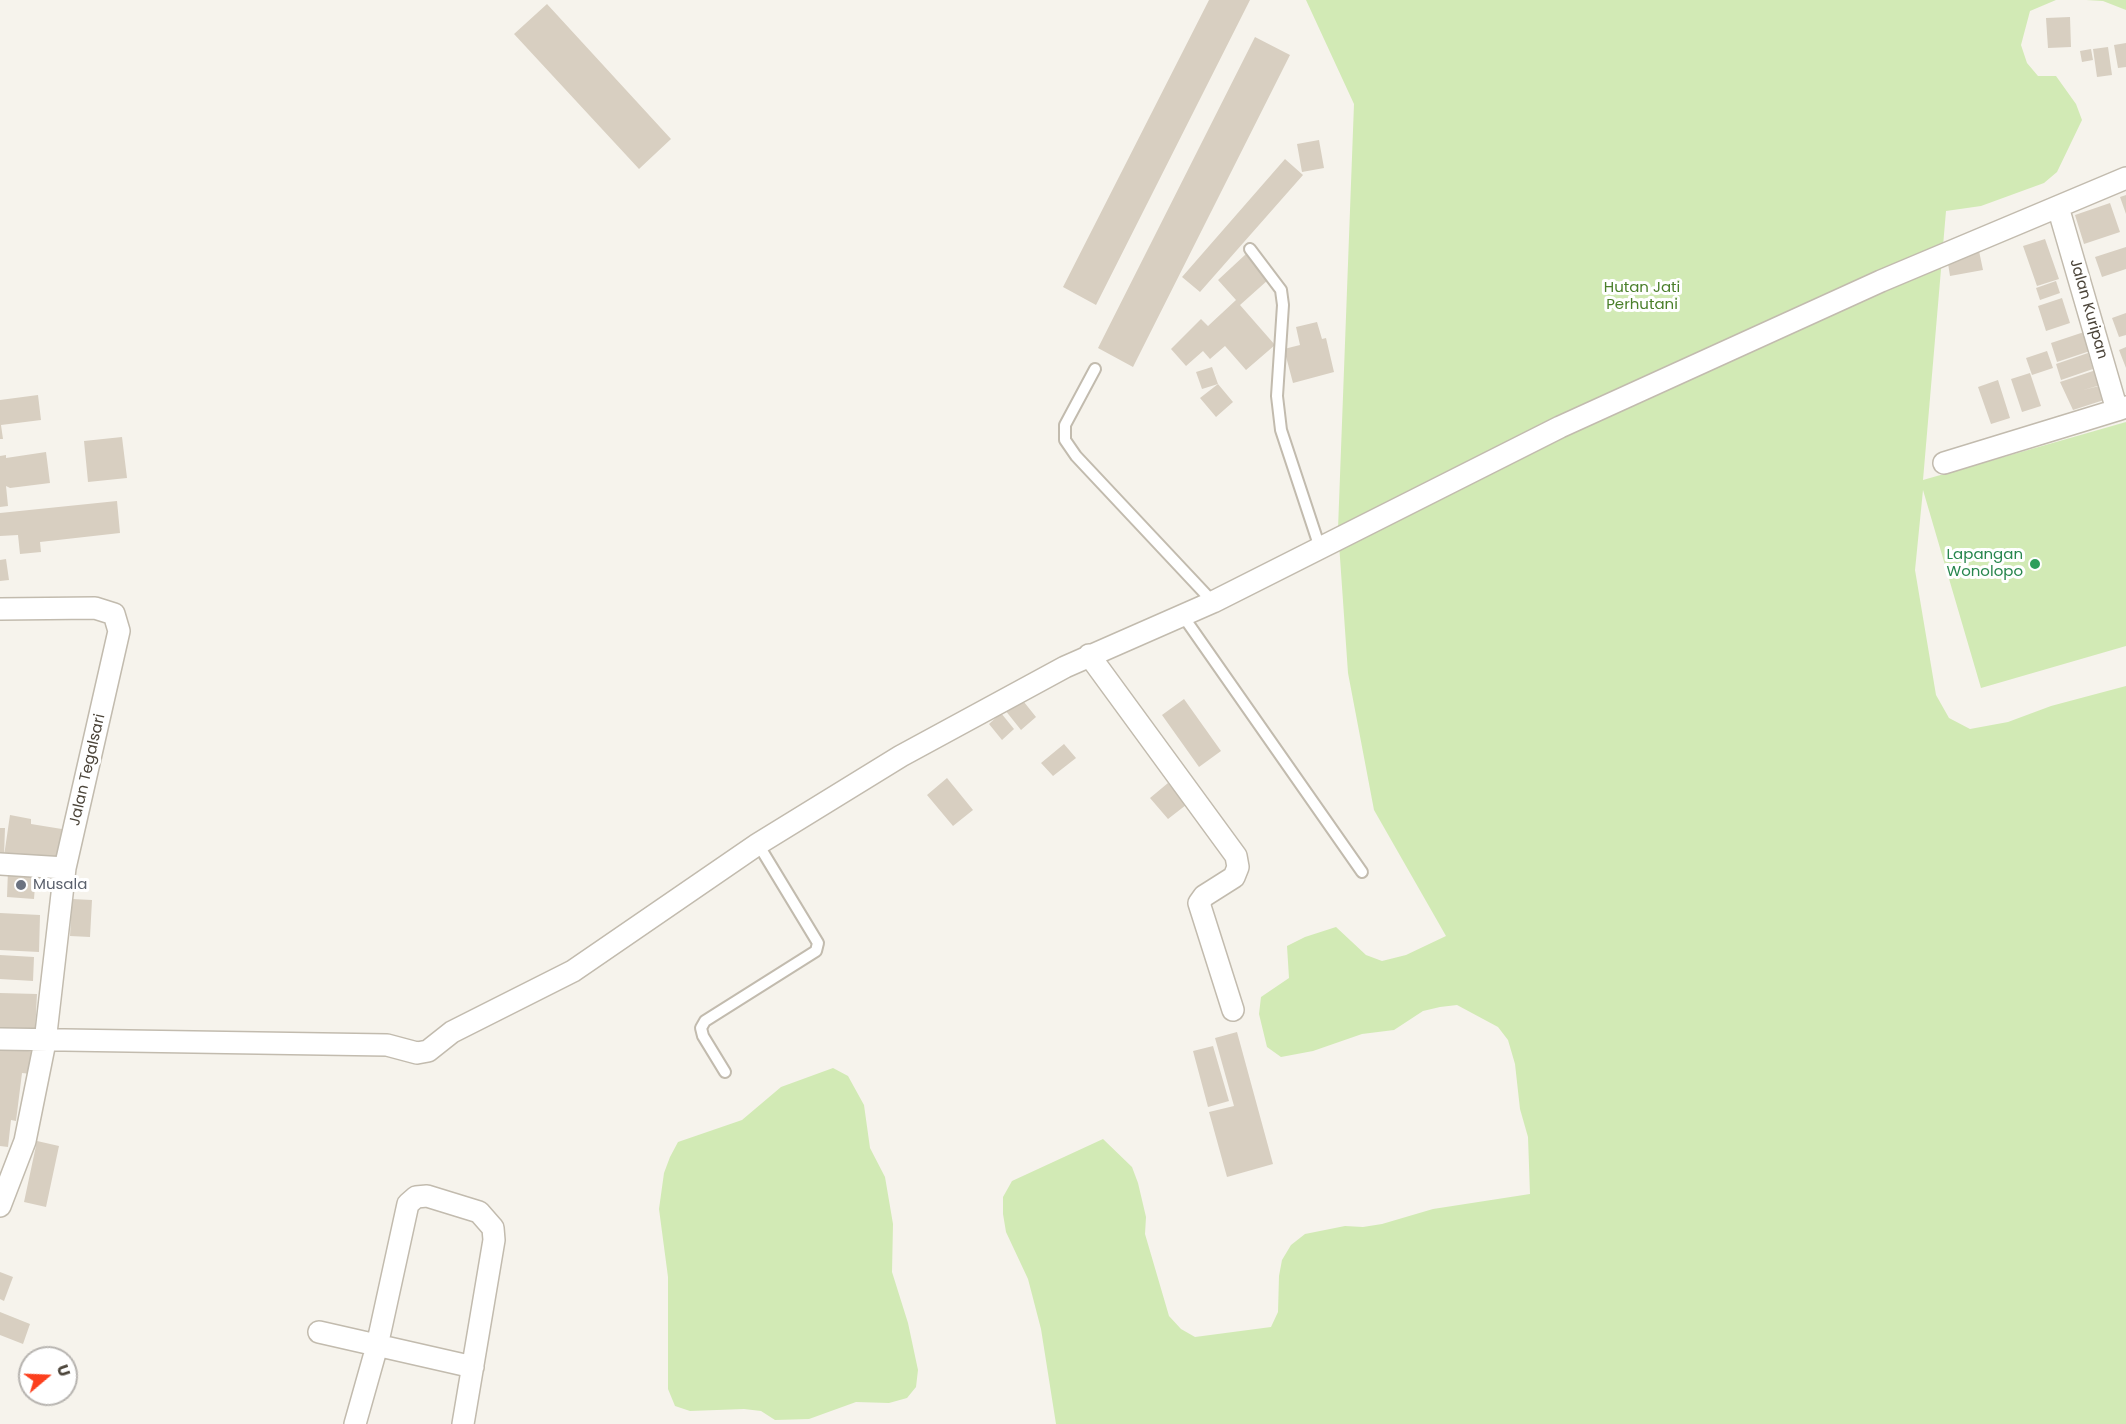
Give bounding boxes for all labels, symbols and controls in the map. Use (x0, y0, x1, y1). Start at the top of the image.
street label: Jalan Kuripan (2065, 257, 2111, 361)
park label: Hutan Jati Perhutani (1604, 279, 1680, 314)
place label: Lapangan Wonolopo (1947, 546, 2023, 581)
marker: Lapangan Wonolopo (2028, 557, 2042, 571)
street label: Jalan Tegalsari (66, 712, 110, 828)
place label: Musala (33, 876, 87, 894)
marker: Musala (14, 878, 28, 892)
north arrow (18, 1346, 78, 1406)
text: U (51, 1362, 76, 1380)

